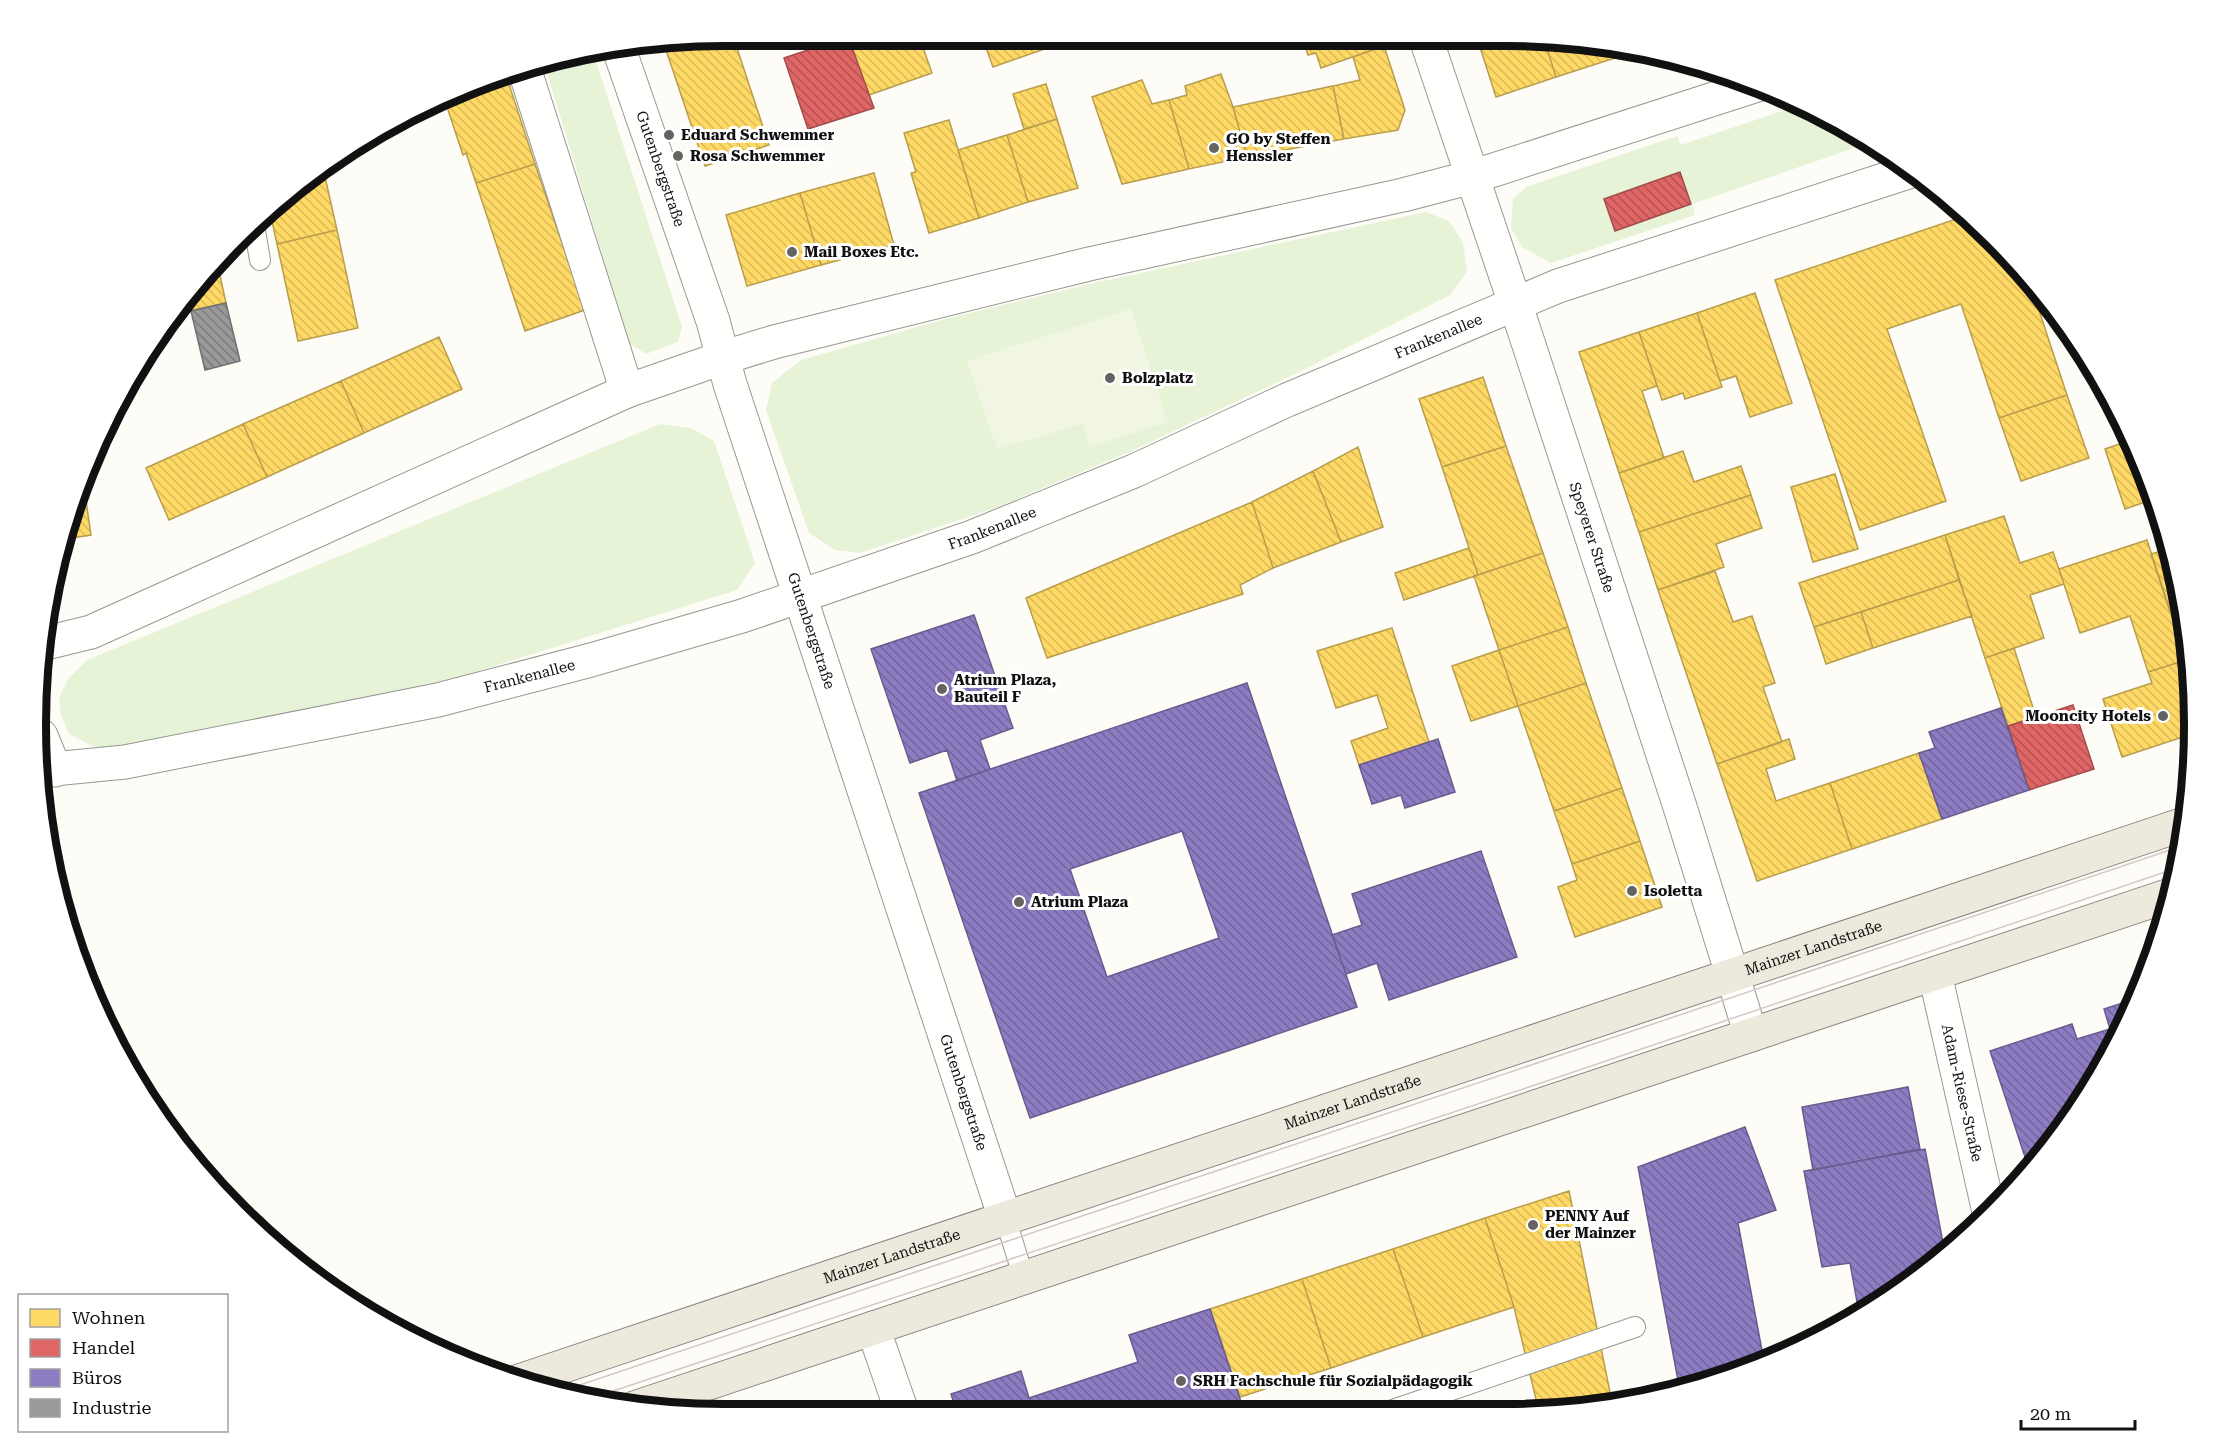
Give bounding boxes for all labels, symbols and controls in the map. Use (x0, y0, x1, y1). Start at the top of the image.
street label: Gutenbergstraße (632, 109, 689, 229)
place label: Eduard Schwemmer (681, 126, 834, 144)
marker: Eduard Schwemmer (662, 128, 676, 142)
place label: GO by Steffen Henssler (1226, 130, 1330, 165)
marker: GO by Steffen Henssler (1207, 141, 1221, 155)
place label: Rosa Schwemmer (690, 147, 825, 165)
marker: Rosa Schwemmer (671, 149, 685, 163)
place label: Mail Boxes Etc. (804, 243, 919, 261)
marker: Mail Boxes Etc. (785, 245, 799, 259)
street label: Frankenallee (1392, 310, 1485, 363)
place label: Bolzplatz (1122, 369, 1193, 387)
marker: Bolzplatz (1103, 371, 1117, 385)
street label: Speyerer Straße (1565, 480, 1618, 595)
street label: Frankenallee (946, 503, 1039, 554)
street label: Gutenbergstraße (784, 570, 839, 691)
street label: Frankenallee (482, 656, 577, 697)
place label: Atrium Plaza, Bauteil F (954, 671, 1056, 706)
marker: Atrium Plaza, Bauteil F (935, 682, 949, 696)
place label: Mooncity Hotels (2025, 707, 2151, 725)
marker: Mooncity Hotels (2156, 709, 2170, 723)
place label: Isoletta (1644, 882, 1703, 900)
marker: Isoletta (1625, 884, 1639, 898)
place label: Atrium Plaza (1031, 893, 1129, 911)
marker: Atrium Plaza (1012, 895, 1026, 909)
street label: Mainzer Landstraße (1743, 917, 1884, 979)
street label: Adam-Riese-Straße (1938, 1022, 1986, 1164)
street label: Gutenbergstraße (936, 1032, 991, 1153)
street label: Mainzer Landstraße (1282, 1071, 1423, 1133)
place label: PENNY Auf der Mainzer (1545, 1207, 1636, 1242)
marker: PENNY Auf der Mainzer (1526, 1218, 1540, 1232)
street label: Mainzer Landstraße (821, 1225, 963, 1288)
legend (18, 1294, 228, 1432)
text: Wohnen (72, 1307, 146, 1328)
text: Handel (72, 1337, 135, 1358)
text: Büros (72, 1367, 122, 1388)
place label: SRH Fachschule für Sozialpädagogik (1193, 1372, 1474, 1390)
marker: SRH Fachschule für Sozialpädagogik (1174, 1374, 1188, 1388)
scale bar (2021, 1393, 2135, 1431)
text: Industrie (72, 1397, 152, 1418)
text: 20 m (2030, 1403, 2071, 1424)

